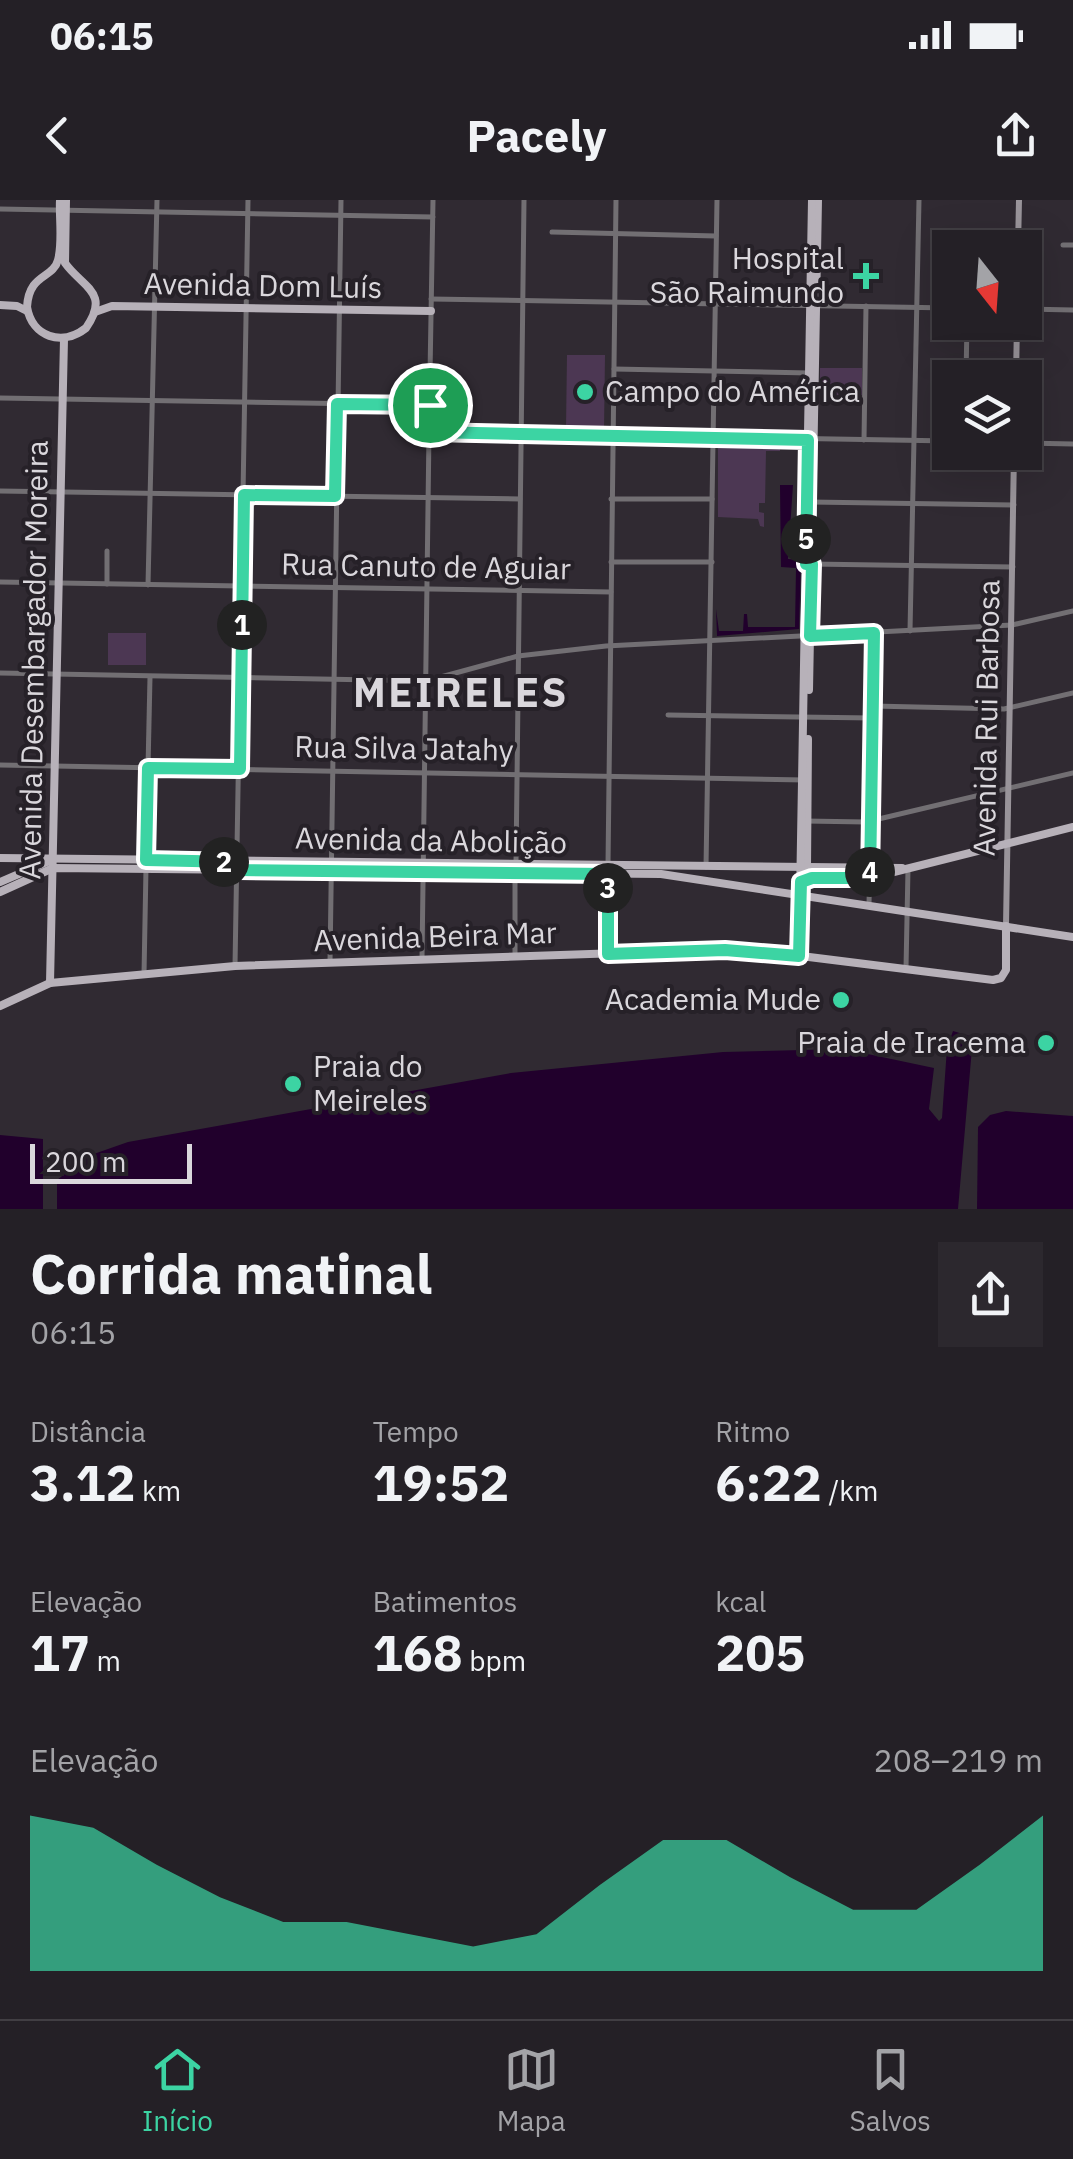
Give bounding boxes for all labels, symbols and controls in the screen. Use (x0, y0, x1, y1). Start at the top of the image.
text: 06:15 (50, 11, 154, 60)
text: Pacely (466, 106, 607, 164)
icon: back (30, 108, 85, 163)
icon: share (988, 108, 1043, 163)
north arrow (932, 230, 1042, 340)
map controls (932, 230, 1042, 470)
place label: Hospital São Raimundo (650, 238, 844, 311)
street label: Avenida Dom Luís (143, 263, 383, 306)
marker: Hospital São Raimundo (853, 263, 879, 289)
button: layers (932, 360, 1042, 470)
pin (388, 363, 473, 448)
place label: Campo do América (605, 371, 860, 410)
icon: arrive (403, 378, 458, 433)
marker: Campo do América (574, 381, 596, 403)
street label: Avenida Desembargador Moreira (9, 440, 56, 880)
pin: 5 (781, 514, 831, 564)
text: 5 (798, 520, 814, 557)
street label: Rua Canuto de Aguiar (281, 543, 571, 588)
street label: Avenida Rui Barbosa (964, 579, 1007, 857)
pin: 1 (217, 600, 267, 650)
text: 1 (234, 606, 250, 643)
district label: MEIRELES (353, 666, 569, 718)
street label: Rua Silva Jatahy (294, 726, 514, 769)
street label: Avenida da Abolição (295, 818, 567, 861)
pin: 2 (199, 837, 249, 887)
text: 2 (216, 843, 232, 880)
pin: 4 (845, 847, 895, 897)
text: 4 (862, 853, 878, 890)
pin: 3 (583, 863, 633, 913)
text: 3 (600, 869, 616, 906)
street label: Avenida Beira Mar (313, 912, 557, 959)
place label: Academia Mude (605, 979, 821, 1018)
marker: Academia Mude (830, 989, 852, 1011)
place label: Praia de Iracema (797, 1022, 1026, 1061)
marker: Praia de Iracema (1035, 1032, 1057, 1054)
place label: Praia do Meireles (313, 1046, 428, 1119)
marker: Praia do Meireles (282, 1073, 304, 1095)
scale bar (30, 1139, 192, 1184)
text: 200 m (45, 1143, 126, 1180)
text: Corrida matinal (30, 1238, 432, 1309)
button: share (938, 1242, 1043, 1347)
text: 06:15 (30, 1311, 116, 1353)
text: Distância (30, 1413, 146, 1450)
text: Tempo (373, 1413, 459, 1450)
text: Ritmo (715, 1413, 790, 1450)
text: 3.12 (30, 1450, 136, 1515)
text: 19:52 (373, 1450, 509, 1515)
text: 6:22 (715, 1450, 822, 1515)
text: km (136, 1472, 181, 1509)
text: /km (822, 1472, 878, 1509)
text: Elevação (30, 1583, 142, 1620)
text: Batimentos (373, 1583, 517, 1620)
text: kcal (715, 1583, 766, 1620)
text: 17 (30, 1620, 90, 1685)
text: 168 (373, 1620, 463, 1685)
text: 205 (715, 1620, 805, 1685)
text: m (90, 1642, 121, 1679)
text: bpm (463, 1642, 526, 1679)
text: Elevação (30, 1739, 158, 1781)
text: 208–219 m (873, 1739, 1043, 1781)
tab: Início (142, 2042, 213, 2139)
tab: Mapa (497, 2042, 566, 2139)
tab: Salvos (850, 2042, 931, 2139)

